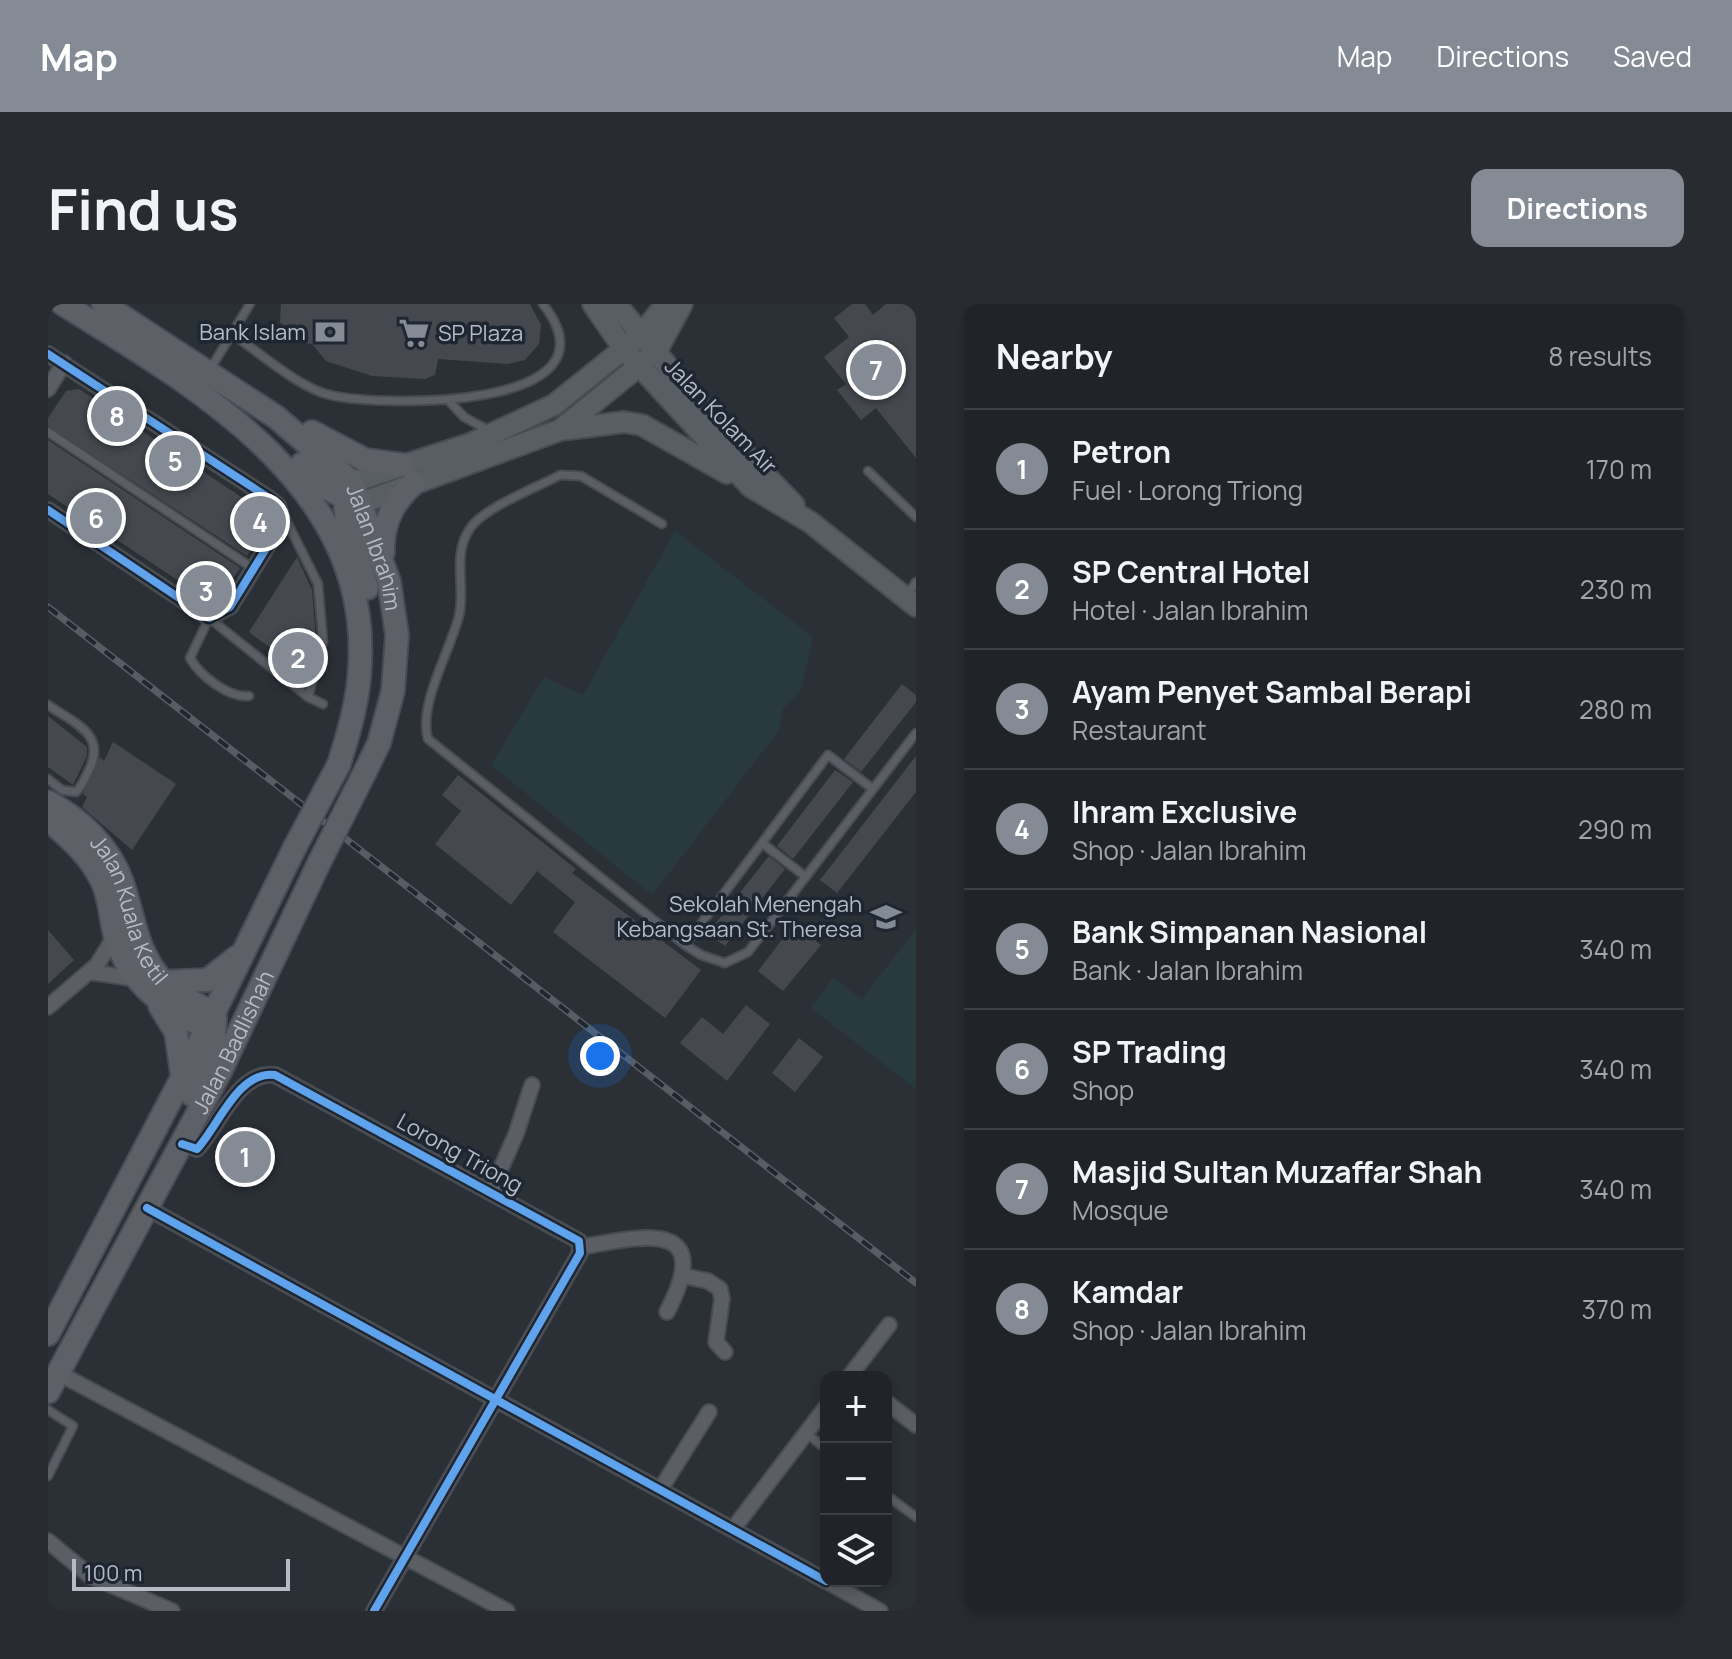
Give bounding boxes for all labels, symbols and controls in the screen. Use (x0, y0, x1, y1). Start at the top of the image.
text: Map (40, 30, 118, 82)
text: Map (1337, 37, 1392, 75)
text: Directions (1436, 37, 1569, 75)
text: Saved (1613, 37, 1692, 75)
button: Directions (1471, 169, 1684, 247)
text: Find us (48, 170, 239, 247)
bank icon: Bank Islam (313, 315, 347, 349)
supermarket icon: SP Plaza (397, 316, 431, 350)
place label: Bank Islam (199, 317, 306, 347)
place label: SP Plaza (438, 318, 523, 348)
text: Nearby (996, 333, 1112, 379)
text: 8 results (1548, 338, 1652, 374)
pin: 7 (850, 340, 902, 400)
street label: Jalan Kolam Air (658, 352, 784, 480)
pin: 8 (91, 386, 143, 446)
pin: 5 (149, 431, 201, 491)
text: Petron (1072, 431, 1171, 472)
text: 1 (1016, 451, 1028, 487)
text: 170 m (1586, 451, 1652, 487)
text: Fuel · Lorong Triong (1072, 472, 1303, 508)
street label: Jalan Ibrahim (339, 480, 408, 613)
pin: 6 (70, 488, 122, 548)
pin: 4 (234, 492, 286, 552)
text: SP Central Hotel (1072, 551, 1311, 592)
pin: 3 (180, 561, 232, 621)
text: 2 (1014, 571, 1030, 607)
text: 230 m (1580, 571, 1652, 607)
text: Hotel · Jalan Ibrahim (1072, 592, 1309, 628)
pin: 2 (272, 628, 324, 688)
text: Ayam Penyet Sambal Berapi (1072, 671, 1472, 712)
text: 3 (1014, 691, 1030, 727)
text: 280 m (1579, 691, 1652, 727)
text: Restaurant (1072, 712, 1207, 748)
text: Ihram Exclusive (1072, 791, 1297, 832)
text: 4 (1014, 811, 1030, 847)
text: 290 m (1578, 811, 1652, 847)
street label: Jalan Kuala Ketil (84, 828, 175, 991)
text: Shop · Jalan Ibrahim (1072, 832, 1307, 868)
place label: Sekolah Menengah Kebangsaan St. Theresa (616, 889, 862, 944)
school or university icon: Sekolah Menengah Kebangsaan St. Theresa (869, 900, 903, 934)
text: Bank Simpanan Nasional (1072, 911, 1427, 952)
text: 5 (1014, 931, 1030, 967)
text: 340 m (1579, 931, 1652, 967)
text: Bank · Jalan Ibrahim (1072, 952, 1303, 988)
street label: Jalan Badlishah (185, 965, 281, 1119)
text: SP Trading (1072, 1031, 1227, 1072)
your location (580, 1036, 620, 1076)
text: 6 (1014, 1051, 1030, 1087)
text: 340 m (1579, 1051, 1652, 1087)
text: Shop (1072, 1072, 1134, 1108)
street label: Lorong Triong (392, 1106, 528, 1200)
pin: 1 (219, 1127, 271, 1187)
text: Masjid Sultan Muzaffar Shah (1072, 1151, 1482, 1192)
text: 7 (1015, 1171, 1029, 1207)
text: 340 m (1579, 1171, 1652, 1207)
text: Mosque (1072, 1192, 1169, 1228)
text: Kamdar (1072, 1271, 1183, 1312)
text: 8 (1014, 1291, 1030, 1327)
text: 370 m (1581, 1291, 1652, 1327)
text: Shop · Jalan Ibrahim (1072, 1312, 1307, 1348)
map controls (820, 1371, 892, 1587)
button: + (820, 1371, 892, 1443)
button: − (820, 1443, 892, 1515)
button: layers (820, 1515, 892, 1587)
scale bar (72, 1555, 290, 1591)
text: 100 m (84, 1558, 142, 1588)

